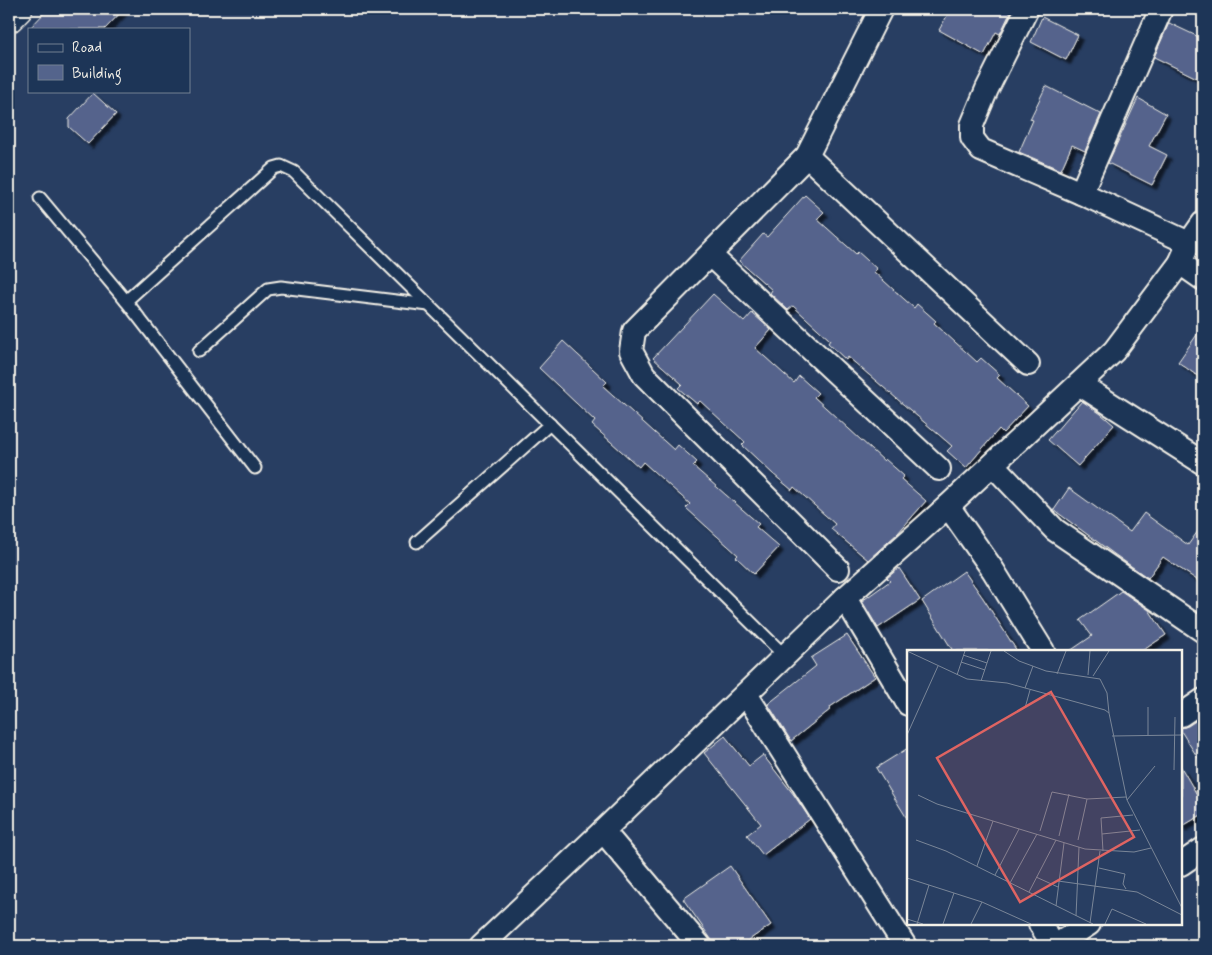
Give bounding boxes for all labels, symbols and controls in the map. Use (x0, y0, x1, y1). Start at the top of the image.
legend (28, 28, 190, 92)
text: Road (72, 38, 102, 58)
text: Building (72, 64, 122, 85)
inset map (907, 650, 1182, 925)

